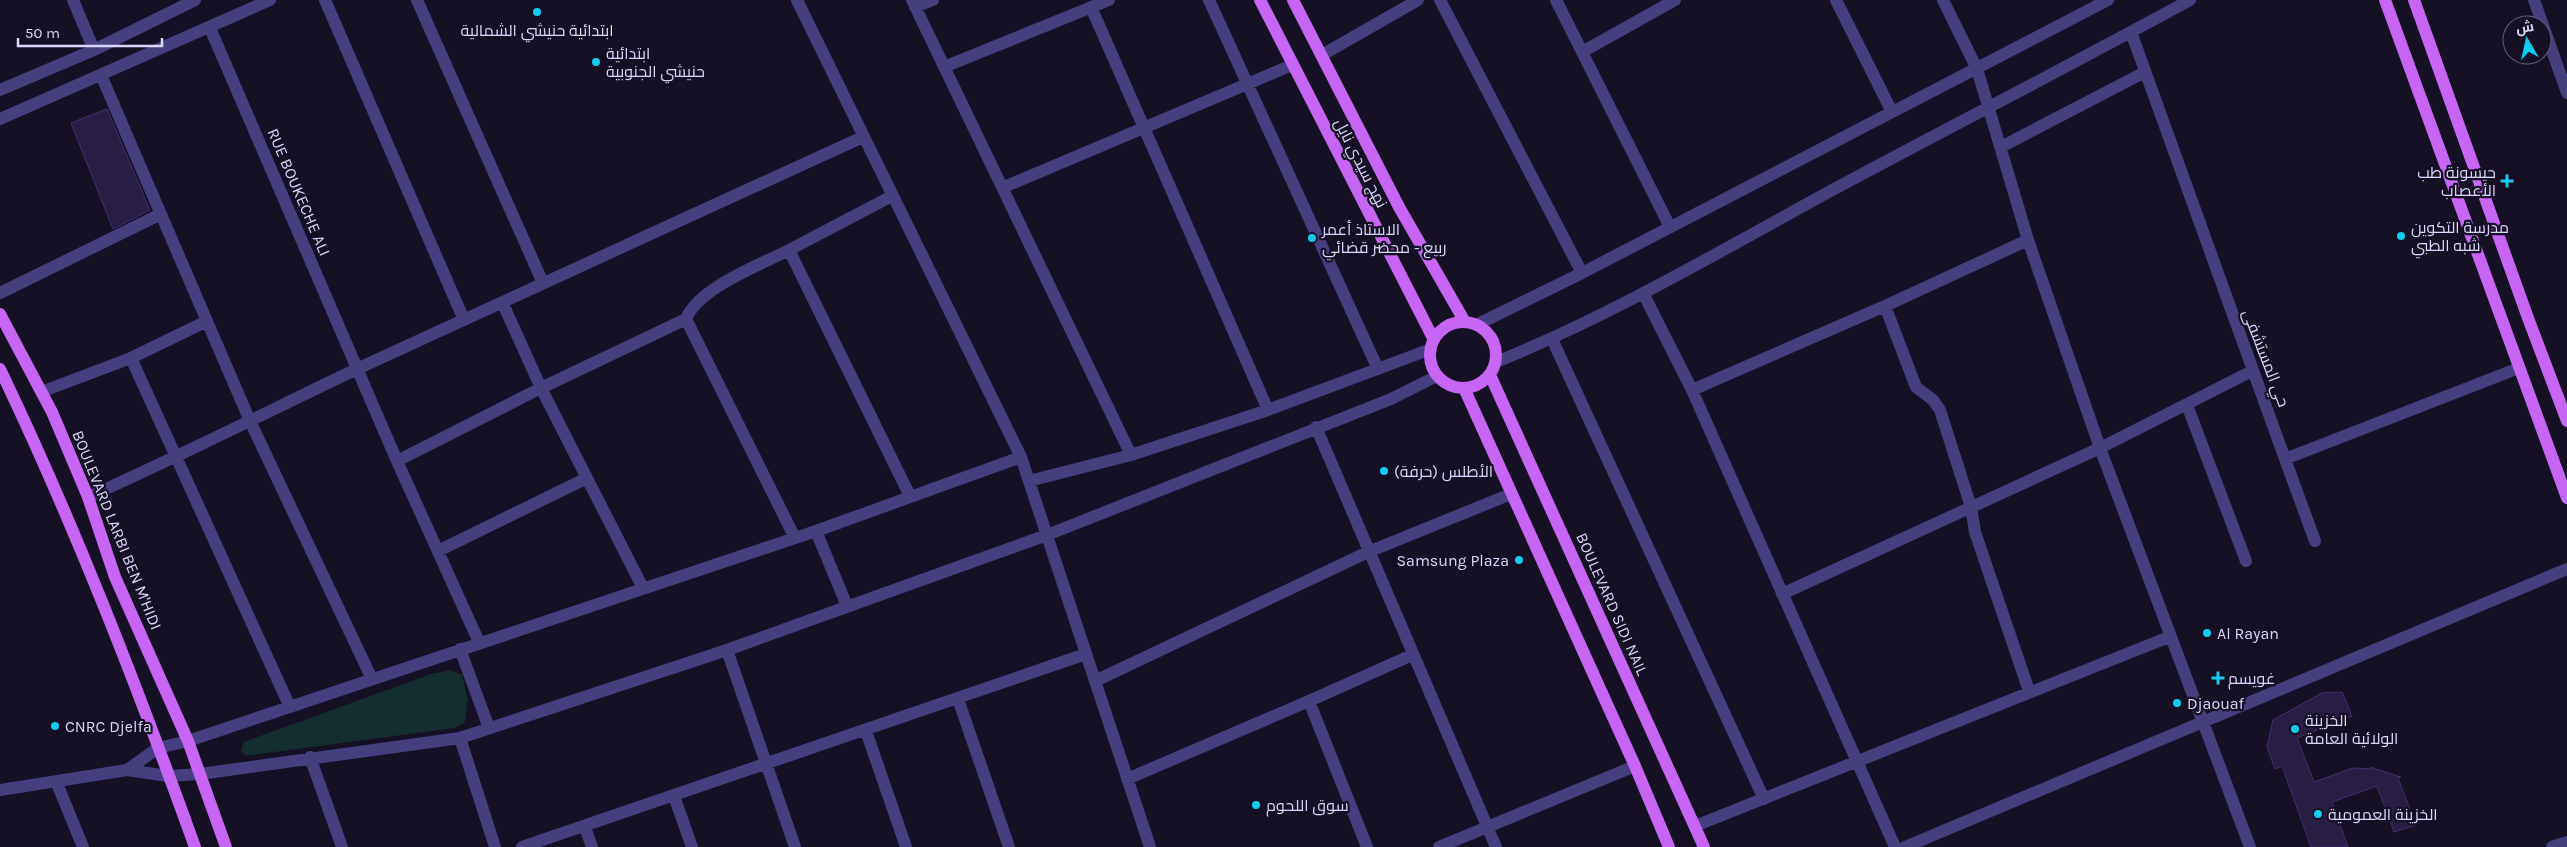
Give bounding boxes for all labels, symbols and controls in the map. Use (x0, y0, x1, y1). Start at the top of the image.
marker: ابتدائية حنيشي الشمالية (531, 6, 543, 18)
scale bar (18, 15, 161, 47)
north arrow (2502, 15, 2552, 65)
text: ش (2515, 18, 2535, 37)
place label: ابتدائية حنيشي الشمالية (461, 21, 613, 43)
text: 50 m (25, 24, 60, 42)
place label: ابتدائية حنيشي الجنوبية (606, 44, 705, 84)
marker: ابتدائية حنيشي الجنوبية (590, 56, 602, 68)
street label: نهج سيدي نايل (1327, 115, 1392, 213)
street label: RUE BOUKECHE ALI (264, 125, 334, 259)
place label: حيسونة طب الأعصاب (2417, 163, 2496, 200)
marker: حيسونة طب الأعصاب (2500, 174, 2514, 188)
place label: مدرسة التكوين شبه الطبي (2411, 218, 2509, 259)
place label: الاستاذ أعمر ربيع - محضر قضائي (1321, 220, 1447, 261)
marker: مدرسة التكوين شبه الطبي (2395, 230, 2407, 242)
marker: الاستاذ أعمر ربيع - محضر قضائي (1306, 232, 1318, 244)
street label: حي المستشفى (2235, 307, 2293, 411)
street label: BOULEVARD LARBI BEN M'HIDI (68, 428, 166, 632)
place label: الأطلس (حرفة) (1394, 462, 1493, 482)
marker: الأطلس (حرفة) (1378, 465, 1390, 477)
street label: BOULEVARD SIDI NAIL (1572, 530, 1652, 679)
place label: Samsung Plaza (1396, 551, 1509, 570)
marker: Samsung Plaza (1513, 554, 1525, 566)
place label: Al Rayan (2217, 624, 2279, 643)
marker: Al Rayan (2201, 627, 2213, 639)
place label: غويسم (2228, 669, 2275, 690)
marker: غويسم (2212, 672, 2224, 684)
place label: Djaouaf (2187, 694, 2245, 713)
marker: Djaouaf (2171, 697, 2183, 709)
place label: الخزينة الولائية العامة (2305, 711, 2398, 748)
place label: CNRC Djelfa (65, 717, 152, 736)
marker: CNRC Djelfa (49, 720, 61, 732)
marker: الخزينة الولائية العامة (2289, 723, 2301, 735)
place label: سوق اللحوم (1266, 796, 1349, 817)
marker: سوق اللحوم (1250, 799, 1262, 811)
place label: الخزينة العمومية (2328, 805, 2438, 824)
marker: الخزينة العمومية (2312, 808, 2324, 820)

